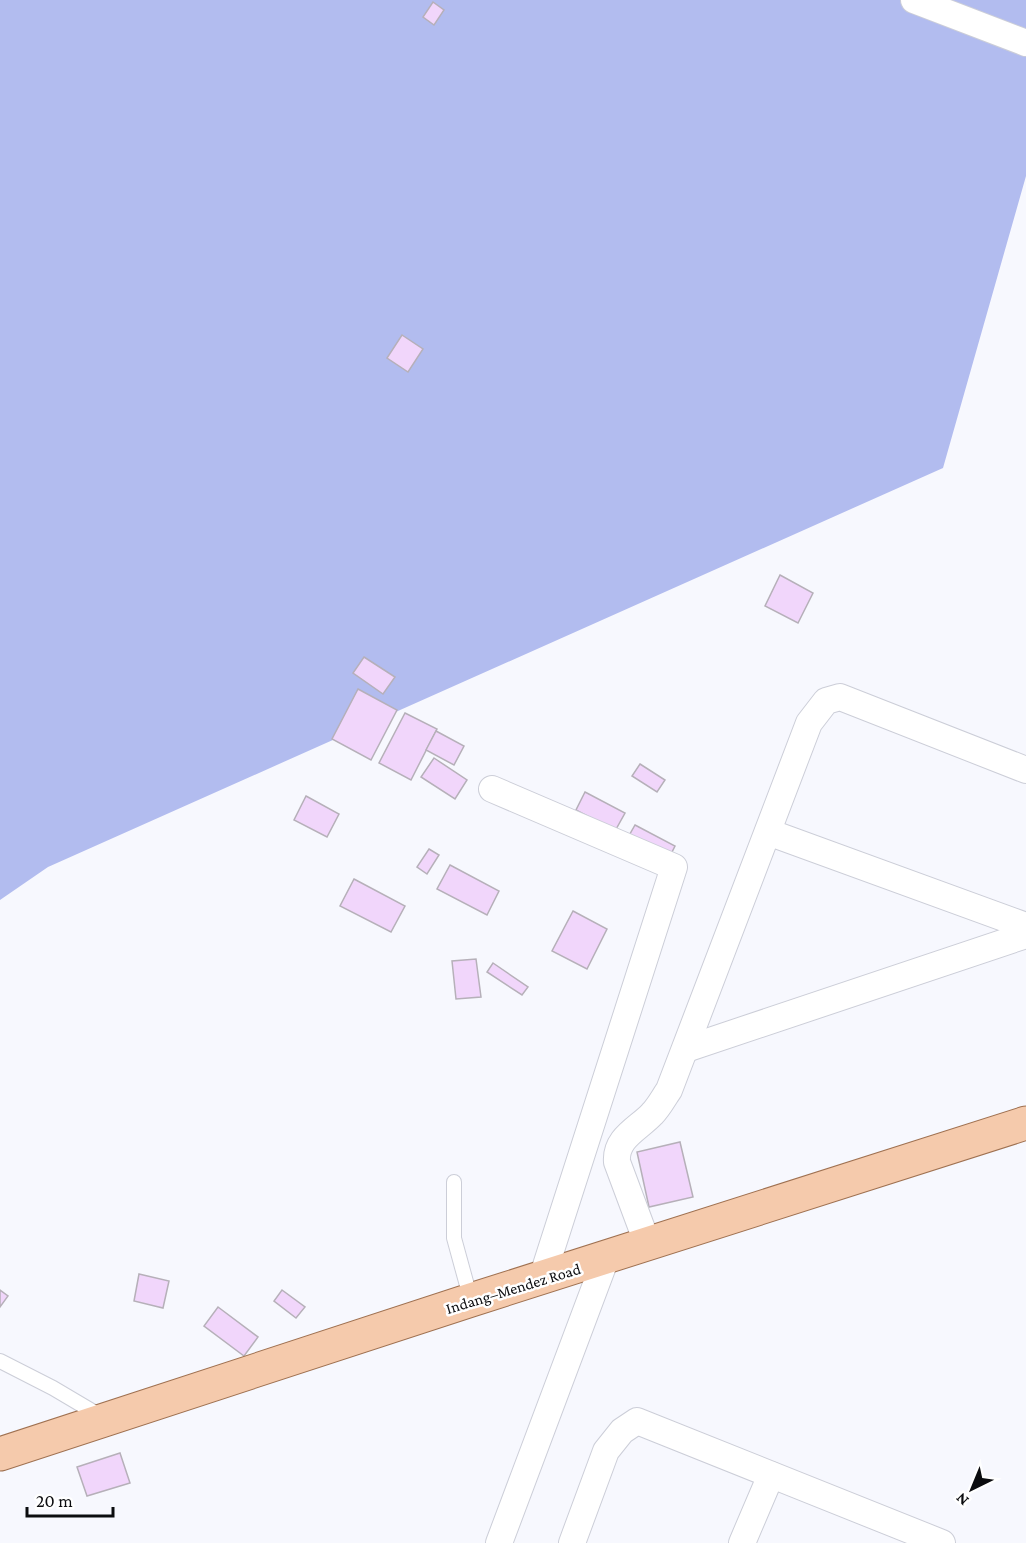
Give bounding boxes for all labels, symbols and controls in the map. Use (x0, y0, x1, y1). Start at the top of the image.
street label: Indang–Mendez Road (444, 1260, 583, 1318)
north arrow (942, 1459, 1002, 1519)
scale bar (27, 1480, 112, 1518)
text: N (952, 1490, 972, 1510)
text: 20 m (36, 1491, 73, 1511)

